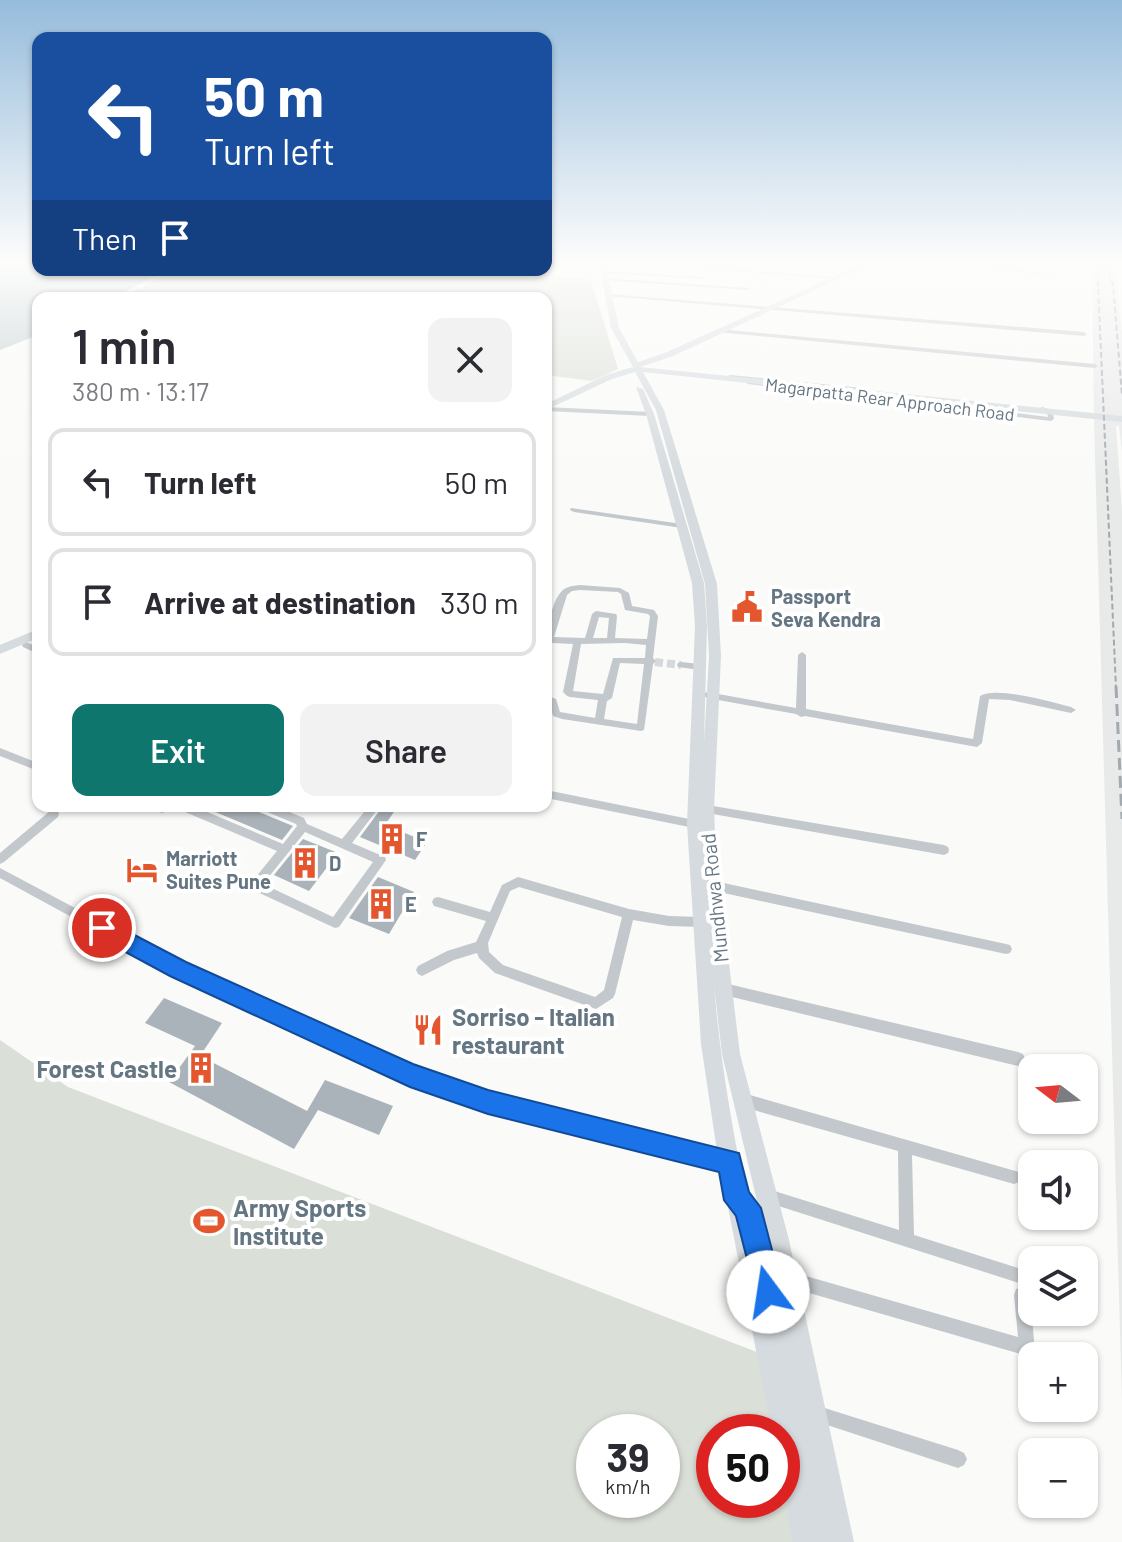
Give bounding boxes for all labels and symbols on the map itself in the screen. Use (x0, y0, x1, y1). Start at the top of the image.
street label: Magarpatta Rear Approach Road (764, 373, 1016, 425)
place label: Passport Seva Kendra (771, 584, 881, 631)
public building icon: Passport Seva Kendra (730, 590, 764, 624)
building icon: F (375, 822, 409, 856)
place label: F (416, 827, 427, 851)
street label: Mundhwa Road (695, 832, 733, 964)
place label: Marriott Suites Pune (166, 846, 271, 893)
building icon: D (288, 846, 322, 880)
place label: D (329, 851, 341, 875)
hotel icon: Marriott Suites Pune (125, 853, 159, 887)
building icon: E (364, 887, 398, 921)
place label: E (405, 892, 417, 916)
pin (68, 894, 136, 962)
place label: Sorriso - Italian restaurant (452, 1002, 615, 1059)
restaurant icon: Sorriso - Italian restaurant (411, 1013, 445, 1047)
building icon: Forest Castle (184, 1051, 218, 1085)
place label: Forest Castle (37, 1054, 177, 1083)
north arrow (1018, 1054, 1098, 1134)
place label: Army Sports Institute (233, 1193, 366, 1250)
sports icon: Army Sports Institute (192, 1204, 226, 1238)
position arrow (726, 1250, 810, 1334)
speed limit sign: 50 (696, 1414, 800, 1518)

